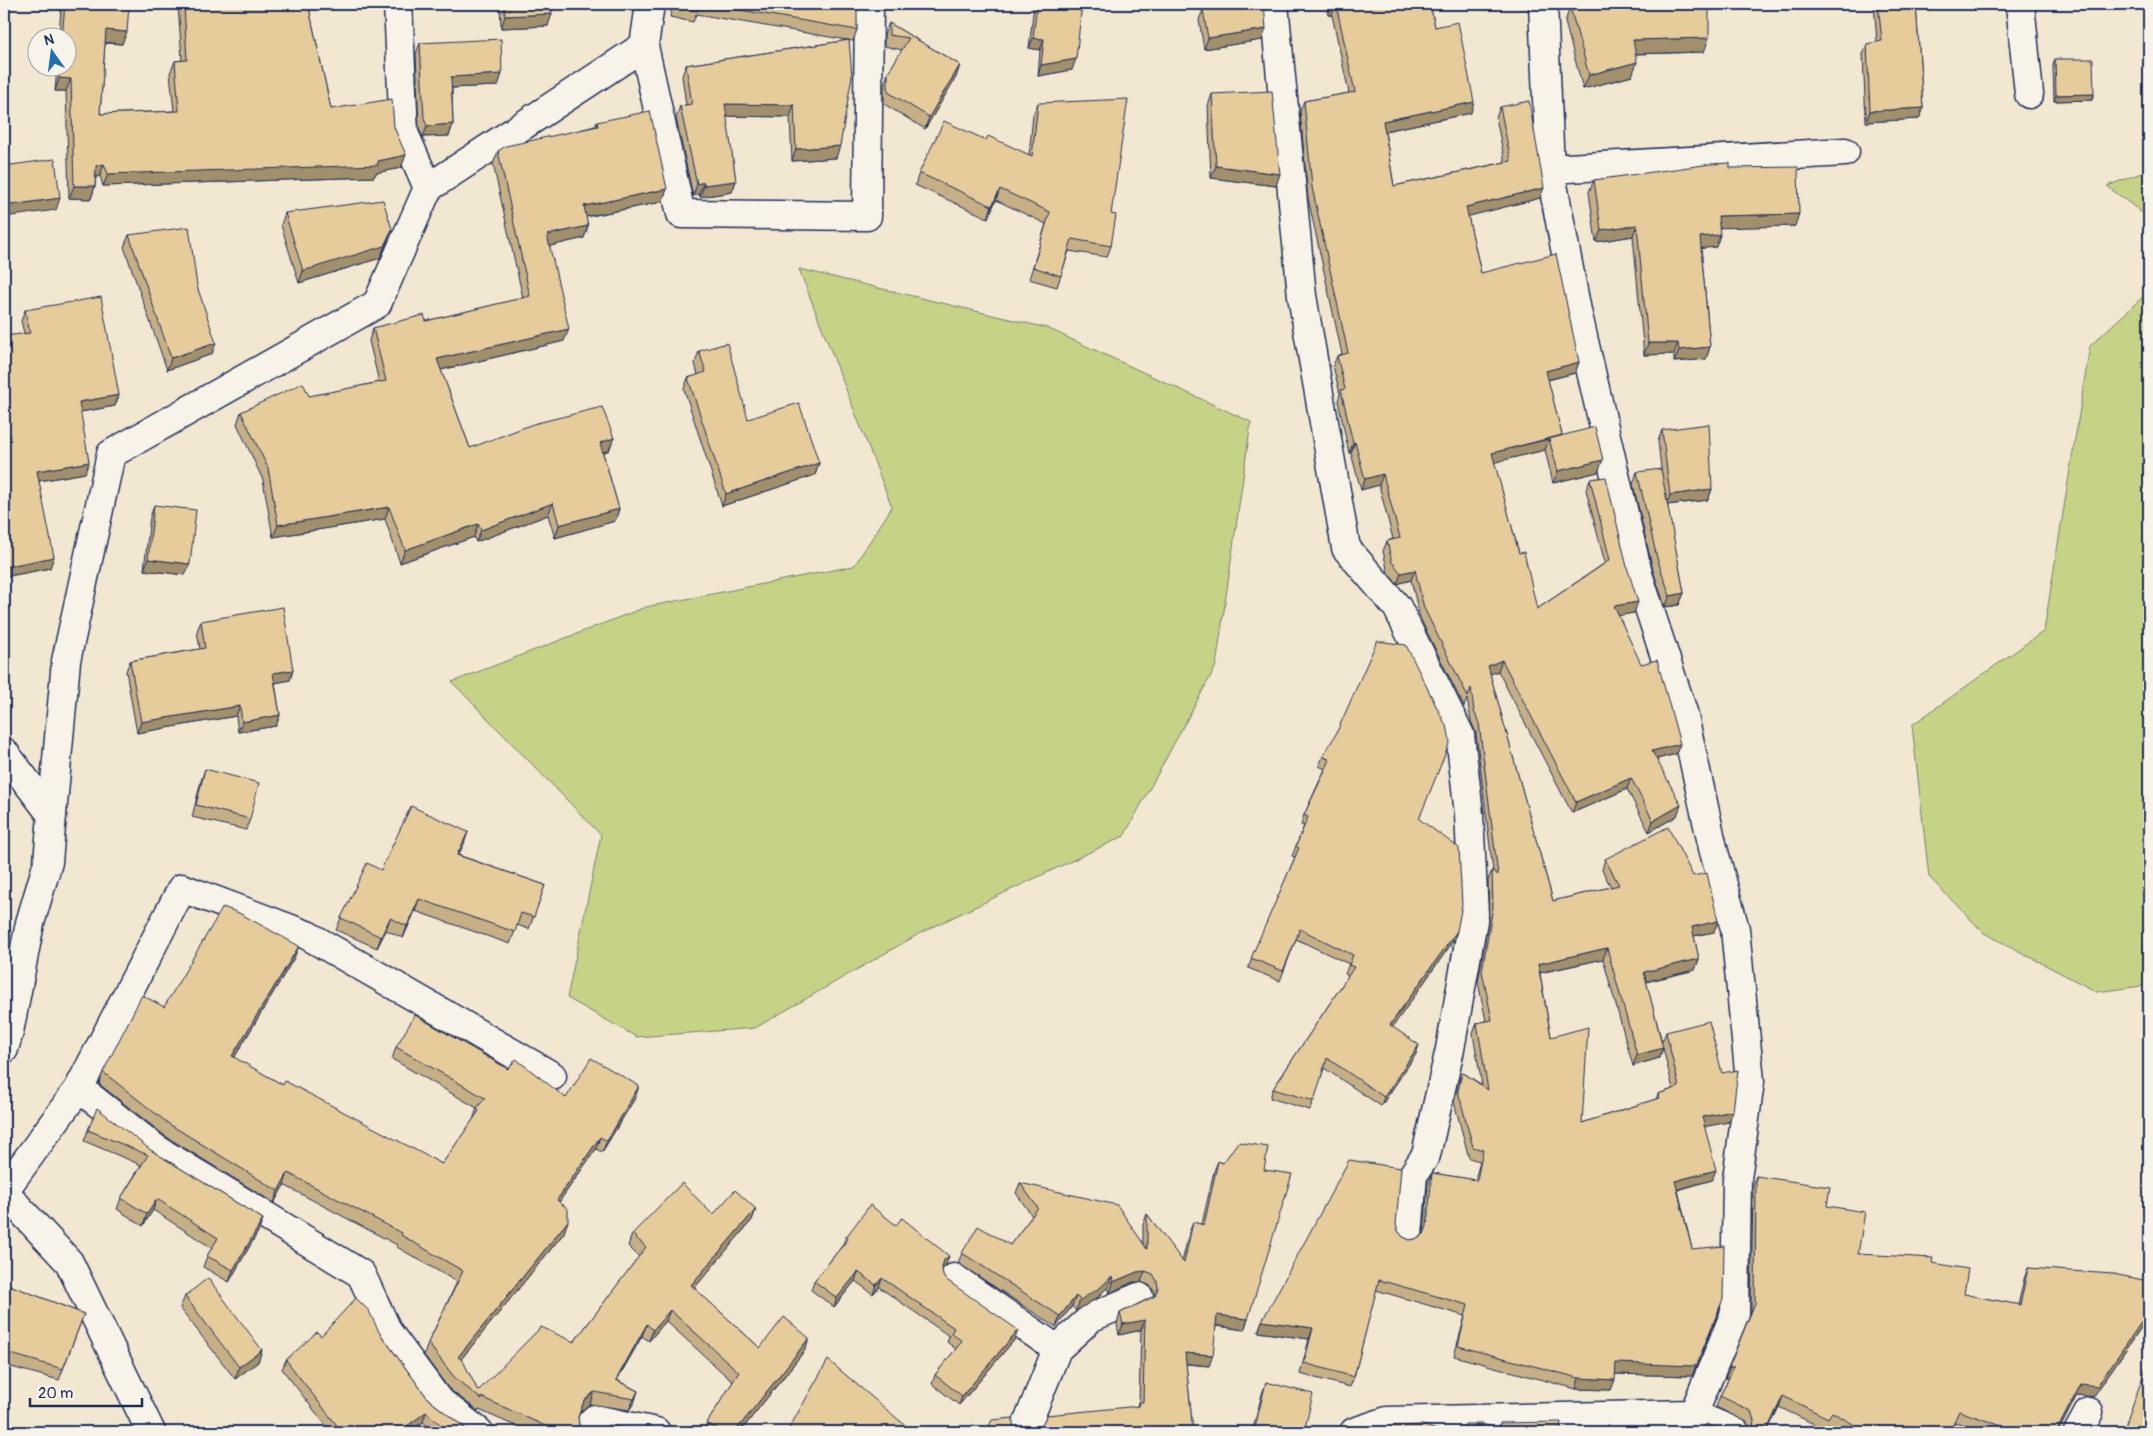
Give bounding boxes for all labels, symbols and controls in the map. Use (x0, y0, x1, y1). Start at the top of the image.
north arrow (28, 28, 78, 78)
text: N (42, 30, 56, 49)
scale bar (30, 1376, 142, 1408)
text: 20 m (38, 1384, 73, 1403)

